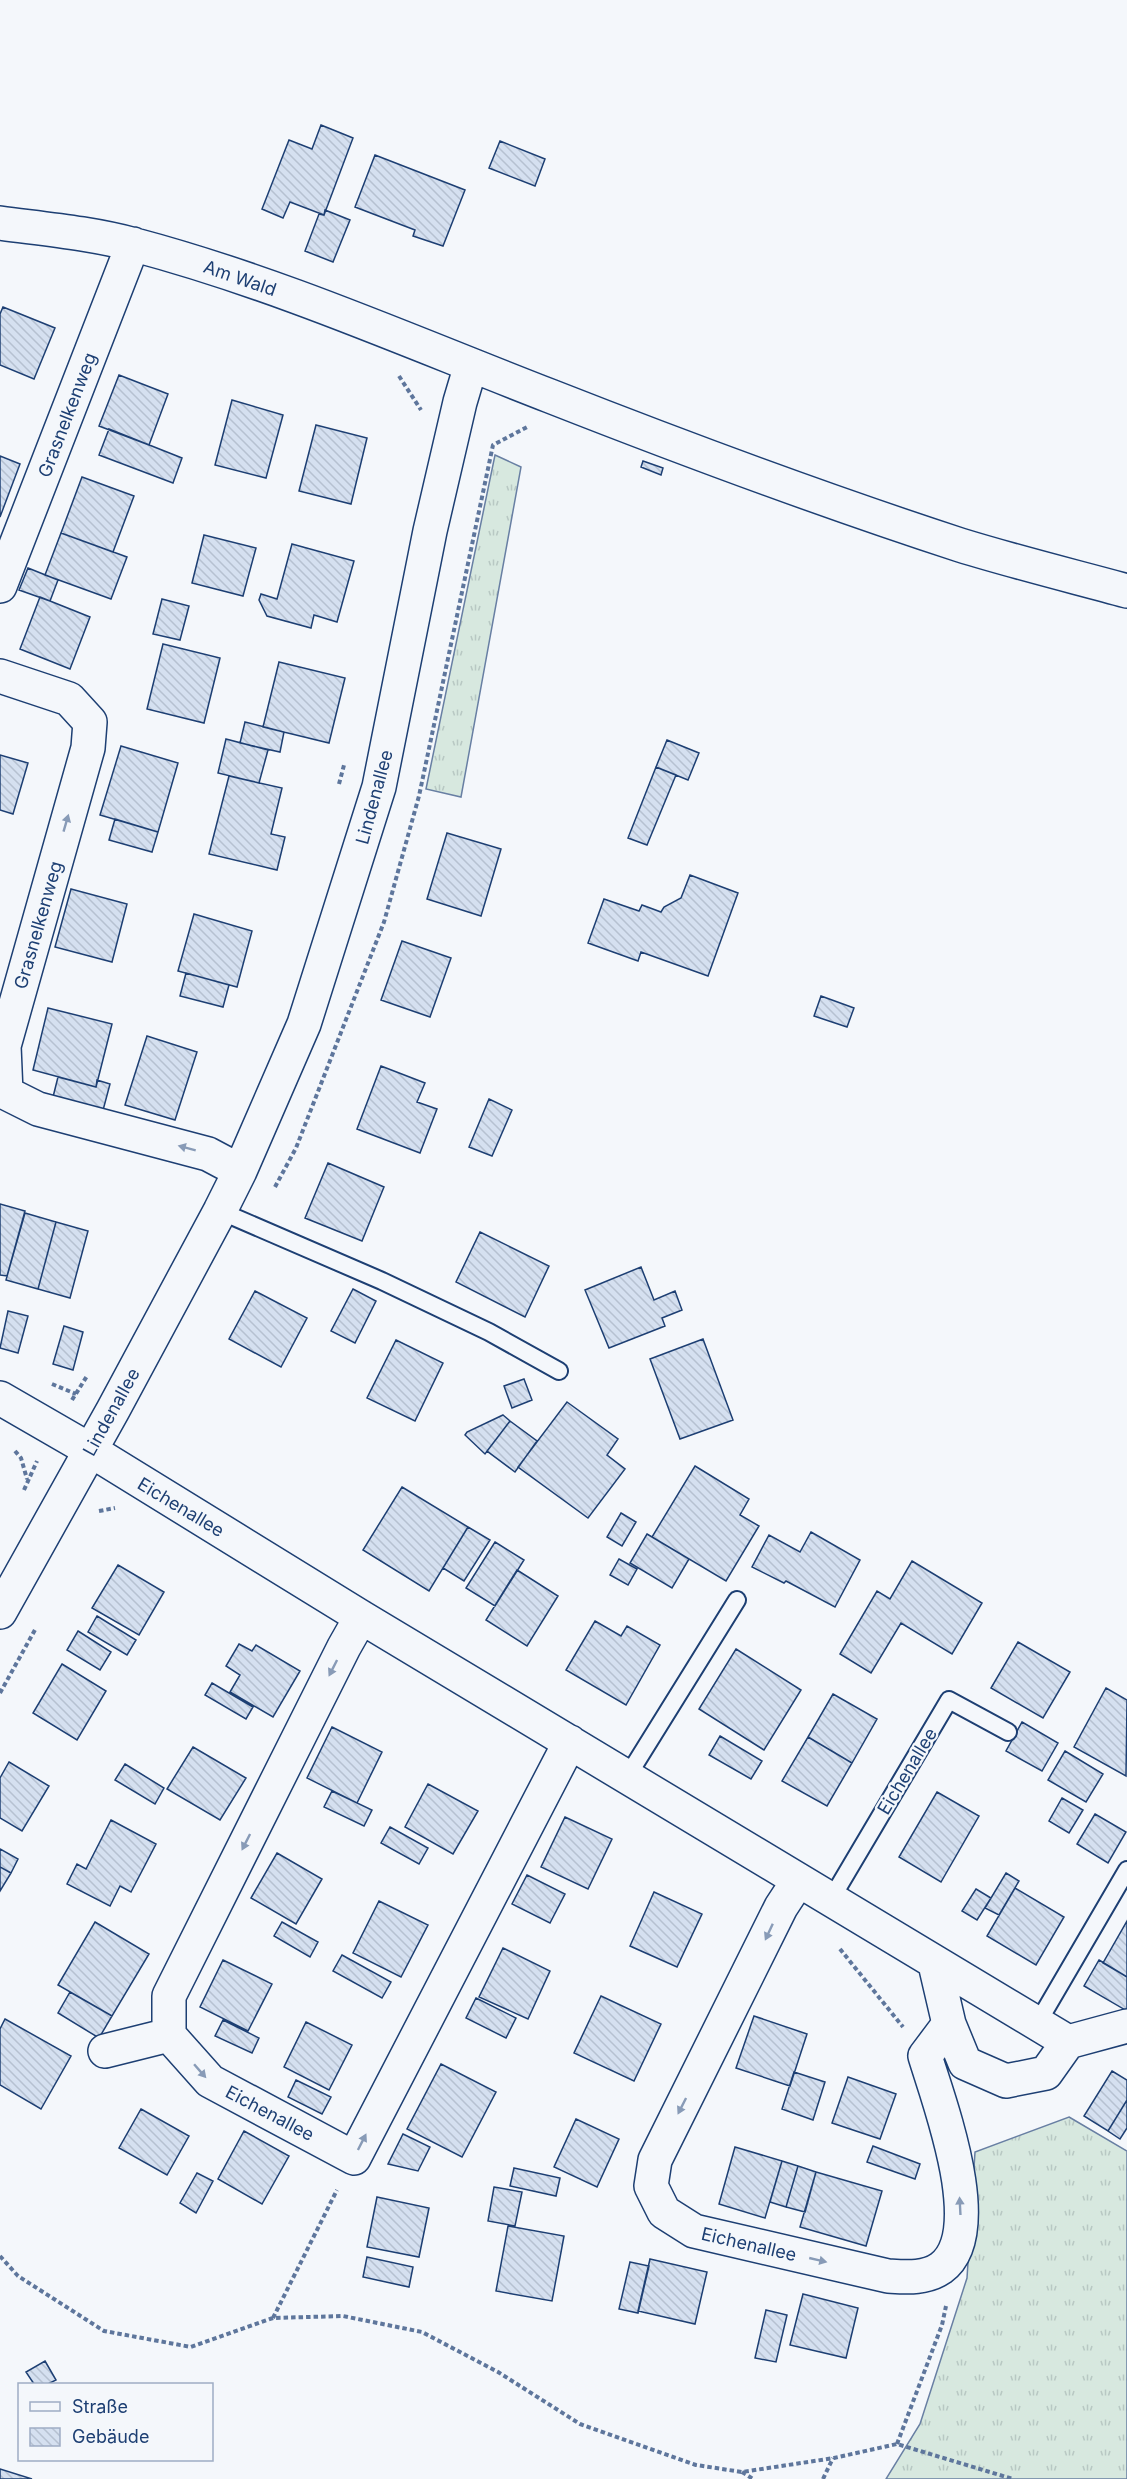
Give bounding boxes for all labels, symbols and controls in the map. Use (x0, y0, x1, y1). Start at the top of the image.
street label: Am Wald (201, 256, 279, 300)
street label: Grasnelkenweg (34, 350, 100, 480)
street label: Lindenallee (351, 747, 397, 847)
one-way arrow (62, 814, 72, 832)
street label: Grasnelkenweg (10, 859, 66, 991)
one-way arrow (178, 1143, 196, 1153)
street label: Lindenallee (78, 1364, 144, 1460)
street label: Eichenallee (134, 1473, 228, 1541)
one-way arrow (328, 1660, 338, 1677)
street label: Eichenallee (873, 1724, 941, 1818)
one-way arrow (241, 1834, 250, 1851)
one-way arrow (765, 1923, 774, 1940)
one-way arrow (194, 2063, 207, 2078)
street label: Eichenallee (222, 2081, 318, 2145)
one-way arrow (677, 2098, 687, 2115)
one-way arrow (357, 2133, 367, 2150)
one-way arrow (956, 2197, 965, 2216)
street label: Eichenallee (699, 2223, 799, 2265)
one-way arrow (809, 2256, 827, 2266)
legend (18, 2383, 213, 2461)
text: Straße (72, 2396, 128, 2417)
text: Gebäude (72, 2426, 149, 2447)

